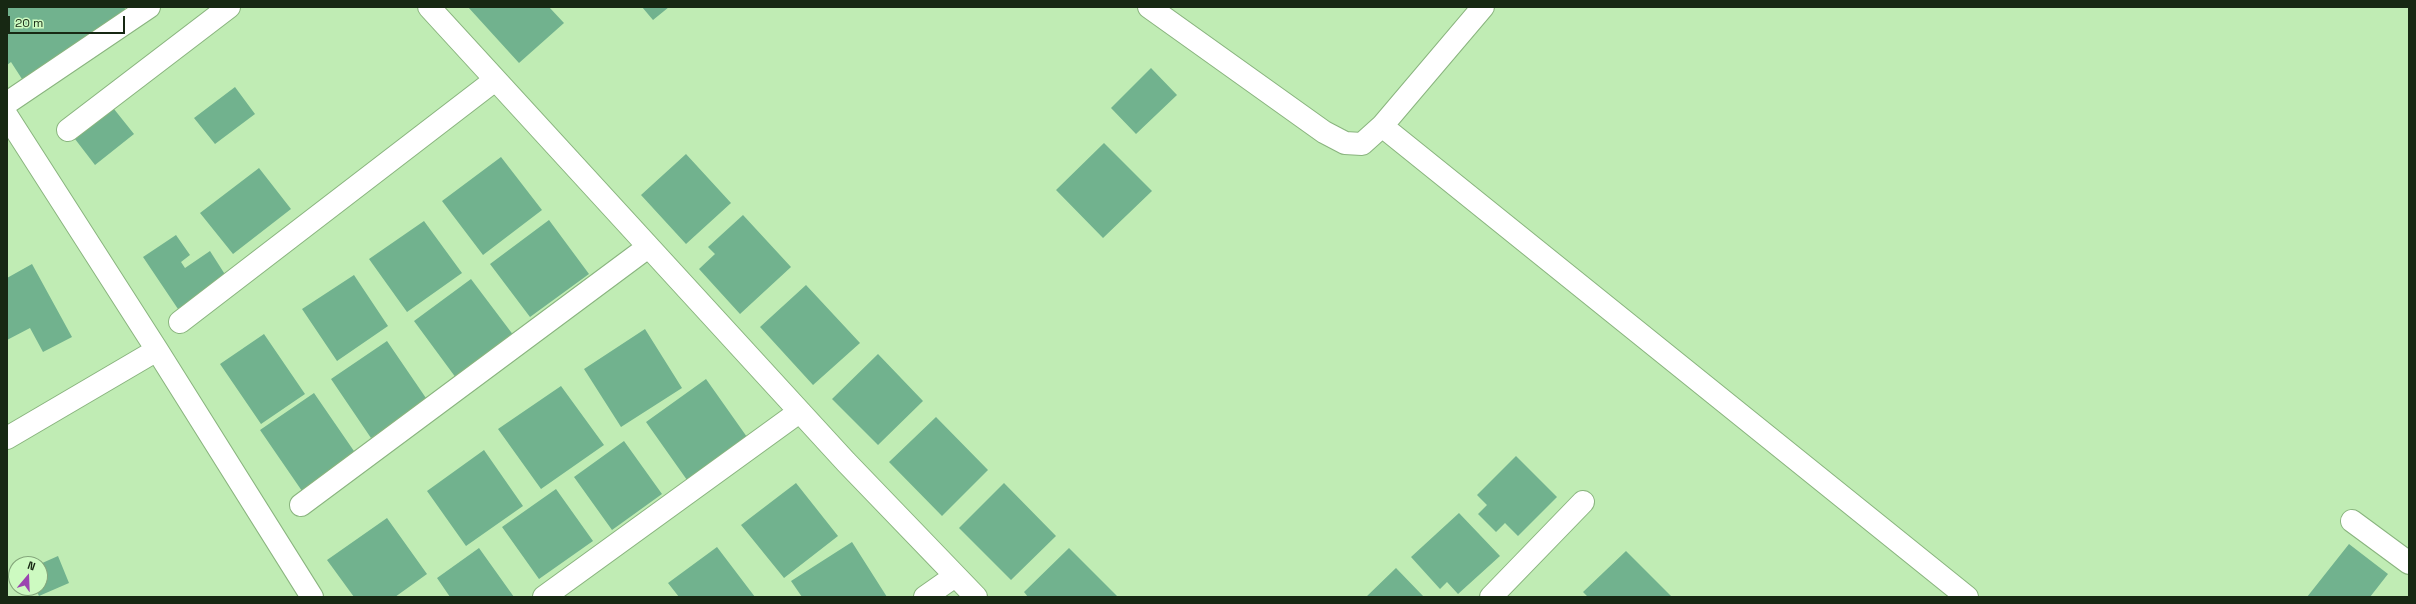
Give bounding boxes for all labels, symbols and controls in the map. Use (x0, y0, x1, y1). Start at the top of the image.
scale bar (10, 8, 127, 34)
text: 20 m (15, 15, 43, 31)
north arrow (8, 556, 48, 596)
text: N (26, 558, 37, 573)

